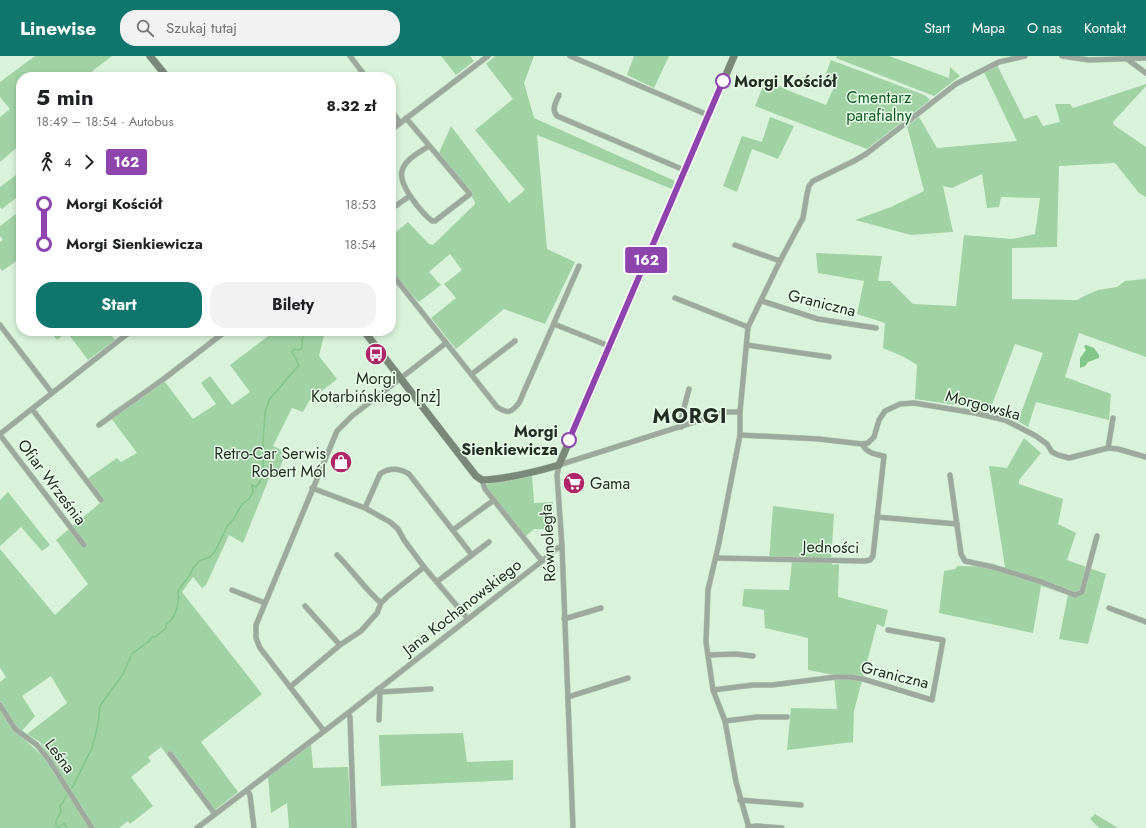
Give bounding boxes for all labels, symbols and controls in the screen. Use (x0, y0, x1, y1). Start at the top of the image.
search box (120, 10, 400, 46)
text: Linewise (20, 15, 96, 42)
icon: search (134, 17, 156, 39)
text: Szukaj tutaj (166, 17, 237, 39)
text: Start (924, 18, 950, 38)
text: Mapa (972, 18, 1005, 38)
text: O nas (1027, 18, 1062, 38)
text: Kontakt (1084, 18, 1126, 38)
place label: Morgi Kościół (734, 70, 838, 93)
marker: Morgi Kościół (715, 73, 731, 89)
text: 5 min (36, 81, 94, 113)
park label: Cmentarz parafialny (846, 86, 913, 127)
text: 8.32 zł (326, 95, 376, 117)
text: 18:49 – 18:54 · Autobus (36, 112, 174, 131)
icon: walk (36, 151, 58, 173)
icon: forward (78, 151, 100, 173)
text: 162 (114, 152, 139, 172)
text: 4 (64, 153, 72, 172)
text: Morgi Kościół (66, 193, 162, 215)
text: 18:53 (345, 195, 376, 214)
text: Morgi Sienkiewicza (66, 233, 203, 255)
text: 18:54 (344, 235, 376, 254)
line badge: 162 (623, 247, 669, 273)
text: 162 (633, 250, 659, 270)
button: Start (36, 282, 202, 328)
button: Bilety (210, 282, 376, 328)
street label: Graniczna (786, 283, 858, 323)
bus stop icon: Morgi Kotarbińskiego [nż] (363, 341, 389, 367)
place label: Morgi Kotarbińskiego [nż] (311, 367, 441, 408)
street label: Morgowska (943, 384, 1023, 426)
district label: MORGI (653, 402, 727, 431)
place label: Morgi Sienkiewicza (461, 420, 558, 461)
marker: Morgi Sienkiewicza (561, 432, 577, 448)
street label: Ofiar Września (12, 434, 92, 530)
place label: Retro-Car Serwis Robert Mól (214, 442, 326, 483)
shop icon: Retro-Car Serwis Robert Mól (328, 449, 354, 475)
supermarket icon: Gama (561, 470, 587, 496)
place label: Gama (590, 472, 630, 495)
street label: Równoległa (534, 504, 562, 582)
street label: Jedności (801, 535, 859, 559)
street label: Jana Kochanowskiego (396, 553, 526, 662)
street label: Graniczna (859, 655, 931, 695)
street label: Leśna (39, 734, 81, 778)

